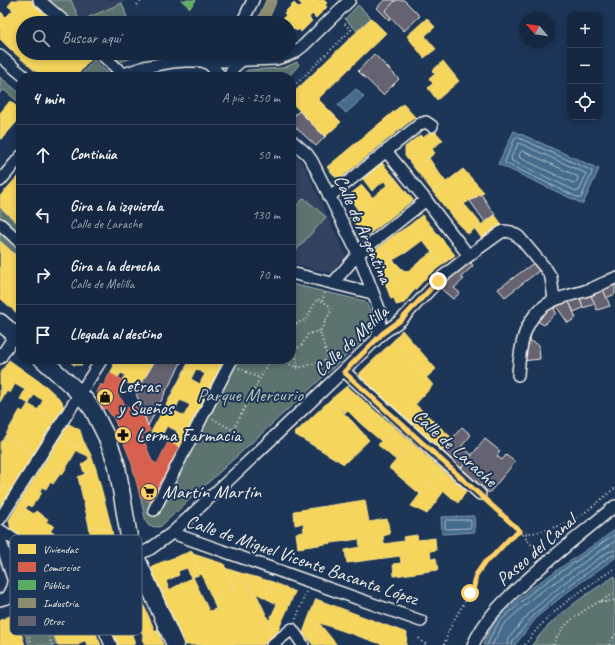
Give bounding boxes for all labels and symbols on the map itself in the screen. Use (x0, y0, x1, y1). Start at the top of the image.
north arrow (519, 12, 555, 48)
street label: Calle de Argentina (328, 171, 399, 289)
route end (429, 272, 447, 290)
street label: Calle de Melilla (309, 299, 395, 382)
place label: Letras y Sueños (117, 374, 175, 420)
park label: Parque Mercurio (197, 383, 304, 407)
shop icon: Letras y Sueños (95, 387, 115, 407)
street label: Calle de Larache (408, 404, 503, 493)
place label: Lerma Farmacia (136, 423, 243, 447)
pharmacy icon: Lerma Farmacia (113, 425, 133, 445)
place label: Martín Martín (162, 480, 261, 504)
supermarket icon: Martín Martín (139, 482, 159, 502)
street label: Paseo del Canal (491, 506, 584, 591)
street label: Calle de Miguel Vicente Basanta López (183, 509, 423, 612)
legend (10, 535, 142, 635)
text: Viviendas (43, 542, 79, 556)
text: Comercios (43, 560, 81, 574)
text: Público (43, 578, 70, 592)
route start (461, 584, 479, 602)
text: Industria (43, 596, 80, 610)
text: Otros (43, 614, 65, 628)

